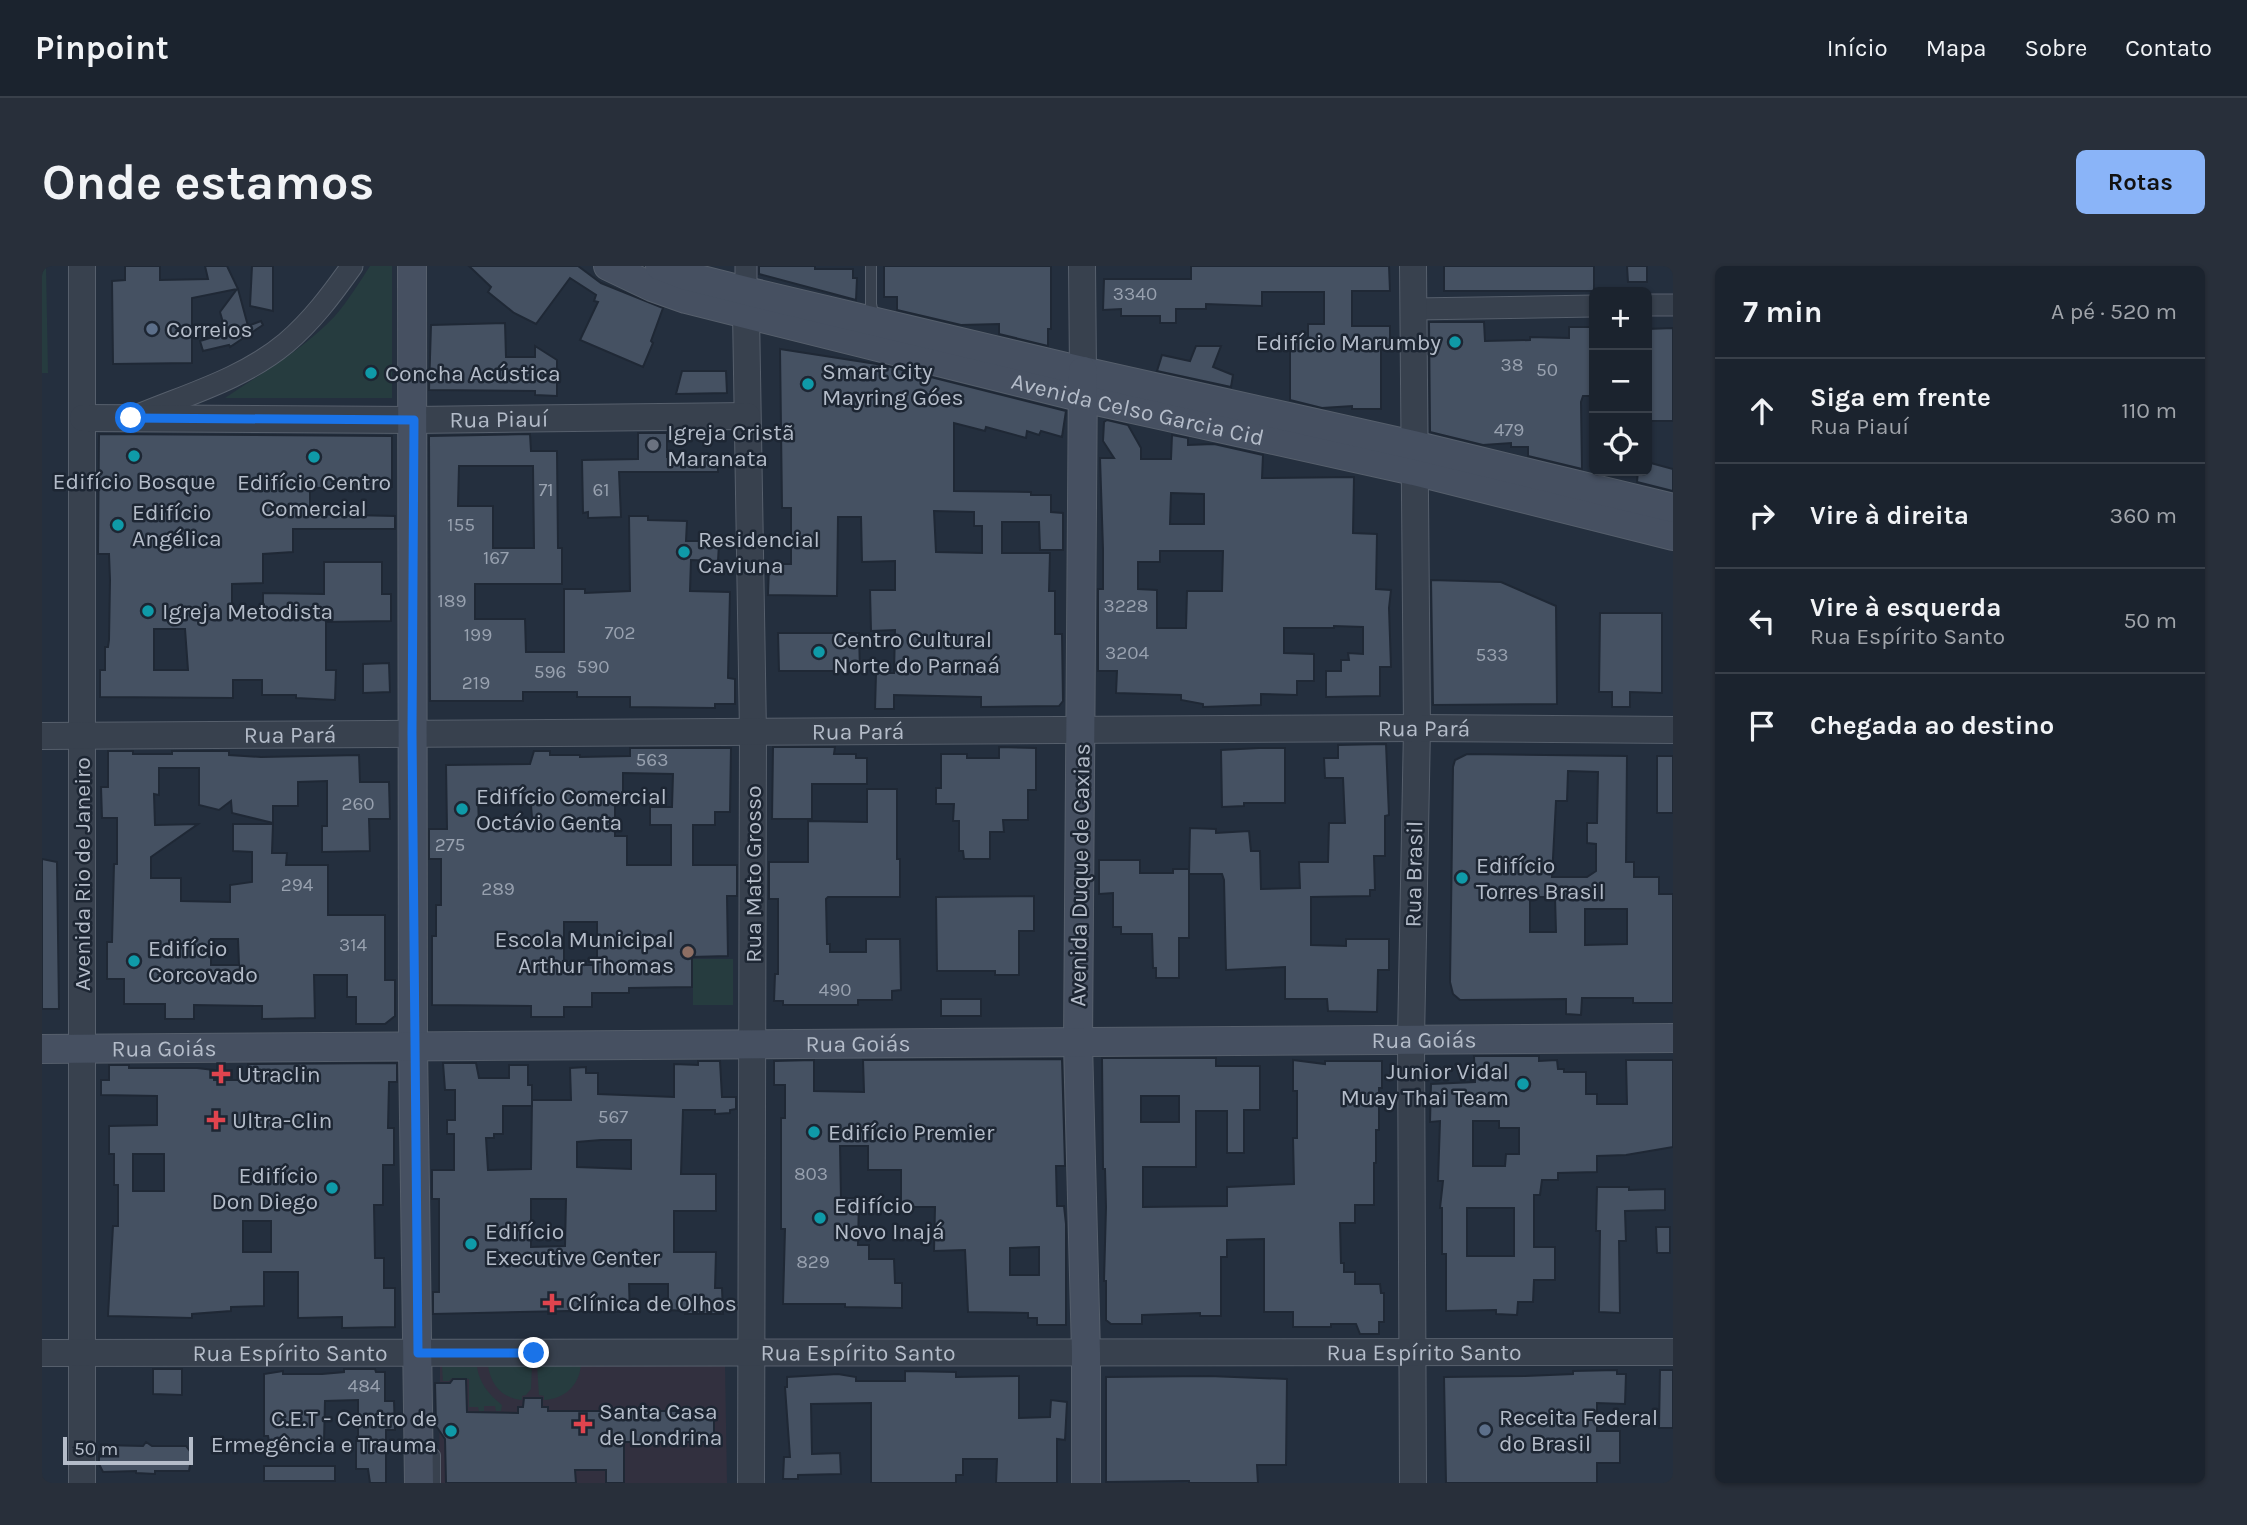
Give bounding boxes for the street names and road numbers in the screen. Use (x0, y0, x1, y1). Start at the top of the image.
street label: Avenida Celso Garcia Cid (1009, 367, 1267, 451)
street label: Rua Piauí (449, 405, 549, 433)
street label: Rua Pará (1378, 714, 1470, 742)
street label: Rua Pará (812, 717, 904, 745)
street label: Rua Pará (244, 721, 336, 748)
street label: Avenida Duque de Caxias (1064, 743, 1096, 1007)
street label: Avenida Rio de Janeiro (69, 757, 96, 991)
street label: Rua Mato Grosso (740, 785, 767, 963)
street label: Rua Brasil (1400, 820, 1428, 928)
street label: Rua Goiás (1371, 1026, 1477, 1054)
street label: Rua Goiás (805, 1030, 911, 1057)
street label: Rua Goiás (111, 1034, 217, 1062)
street label: Rua Espírito Santo (192, 1339, 388, 1366)
street label: Rua Espírito Santo (760, 1339, 956, 1366)
street label: Rua Espírito Santo (1326, 1339, 1522, 1366)

